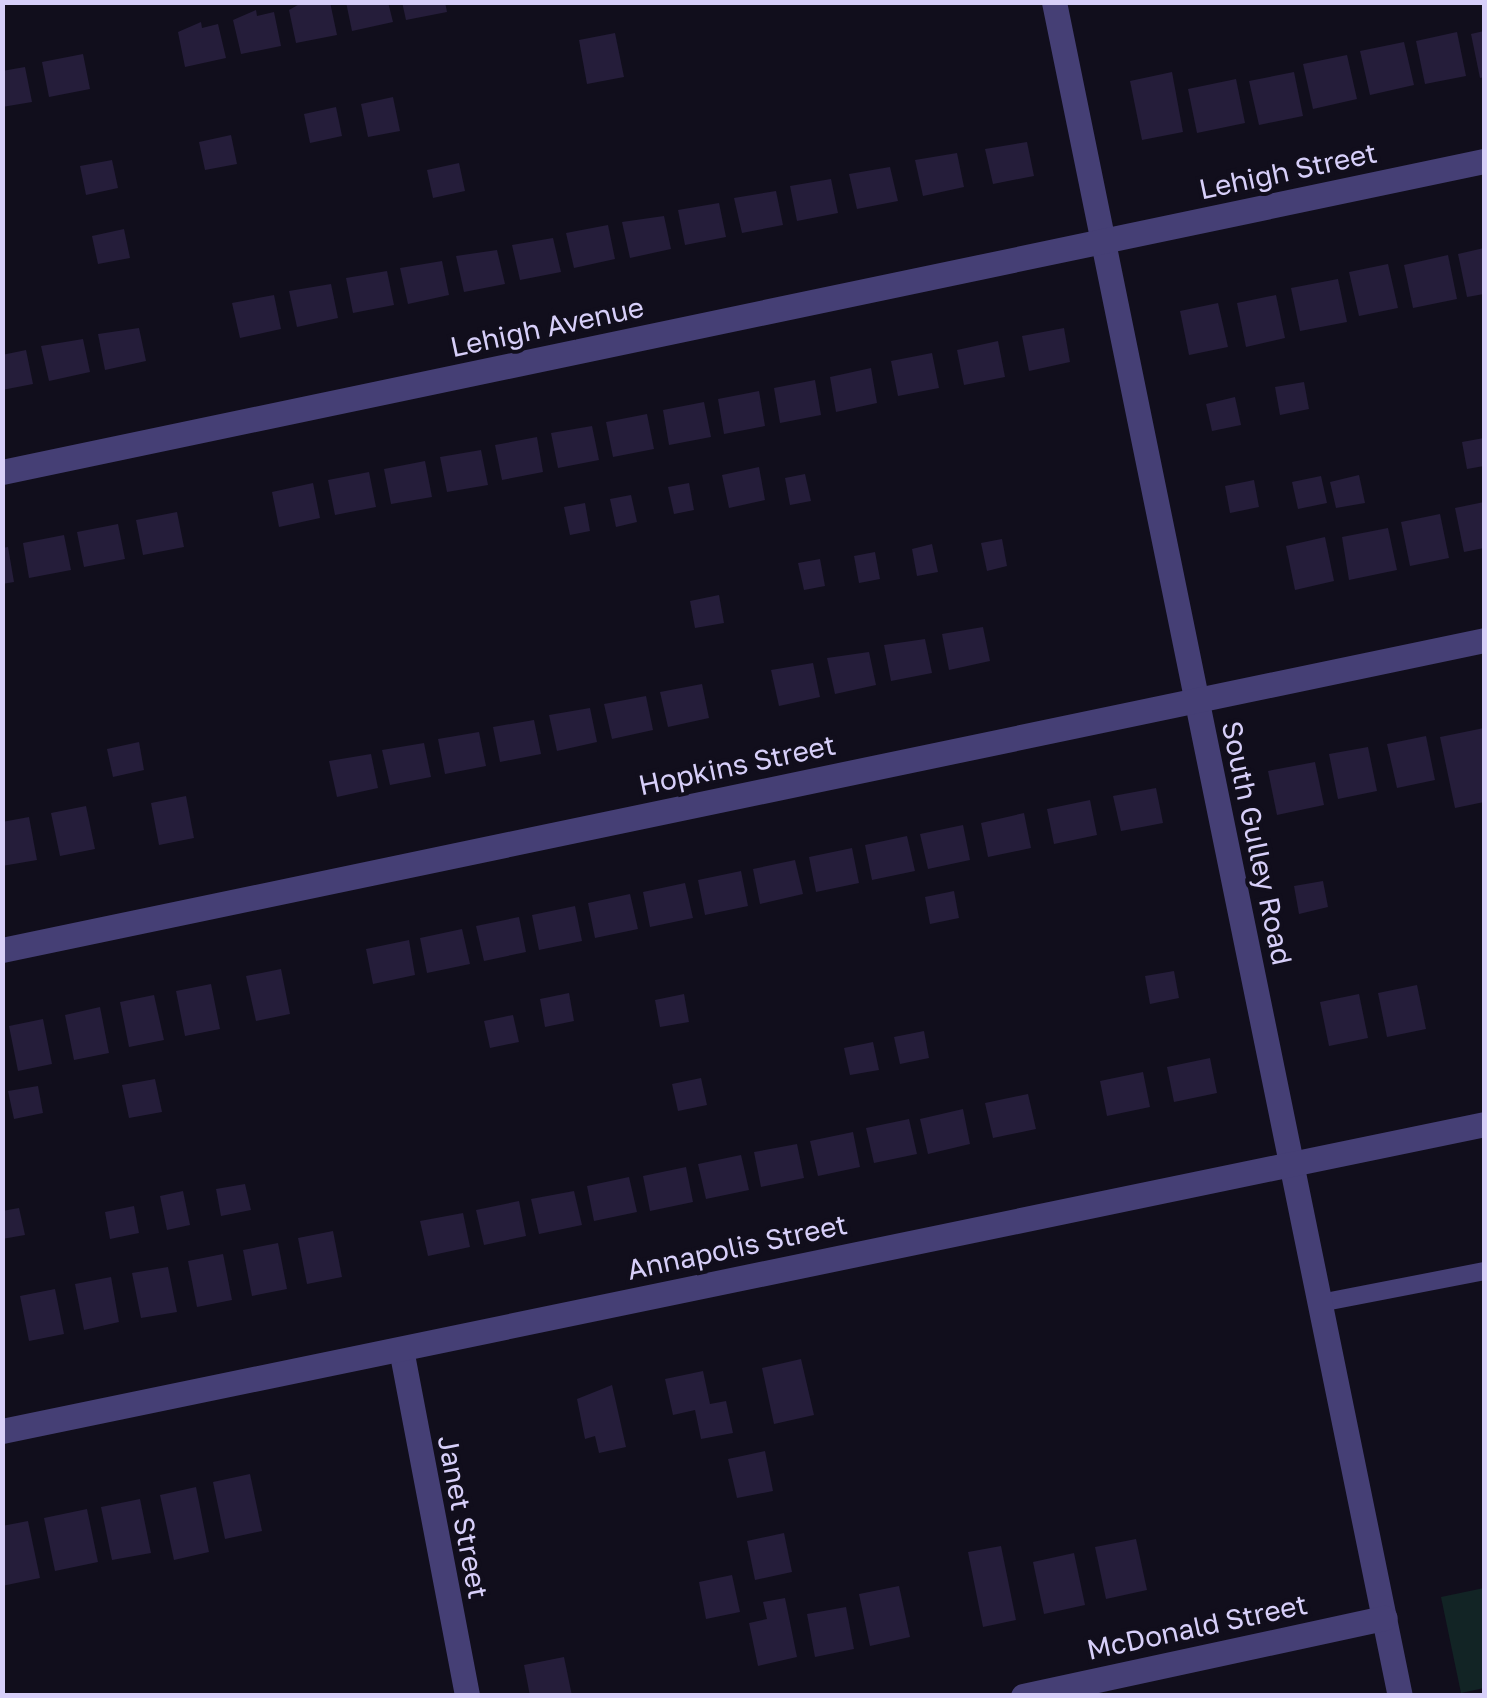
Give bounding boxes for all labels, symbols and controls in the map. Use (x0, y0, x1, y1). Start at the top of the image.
street label: Lehigh Street (1196, 136, 1380, 206)
street label: Lehigh Avenue (447, 290, 647, 364)
street label: South Gulley Road (1215, 718, 1299, 968)
street label: Hopkins Street (635, 728, 839, 802)
street label: Annapolis Street (624, 1207, 850, 1287)
street label: Janet Street (431, 1432, 495, 1602)
street label: McDonald Street (1084, 1587, 1310, 1667)

